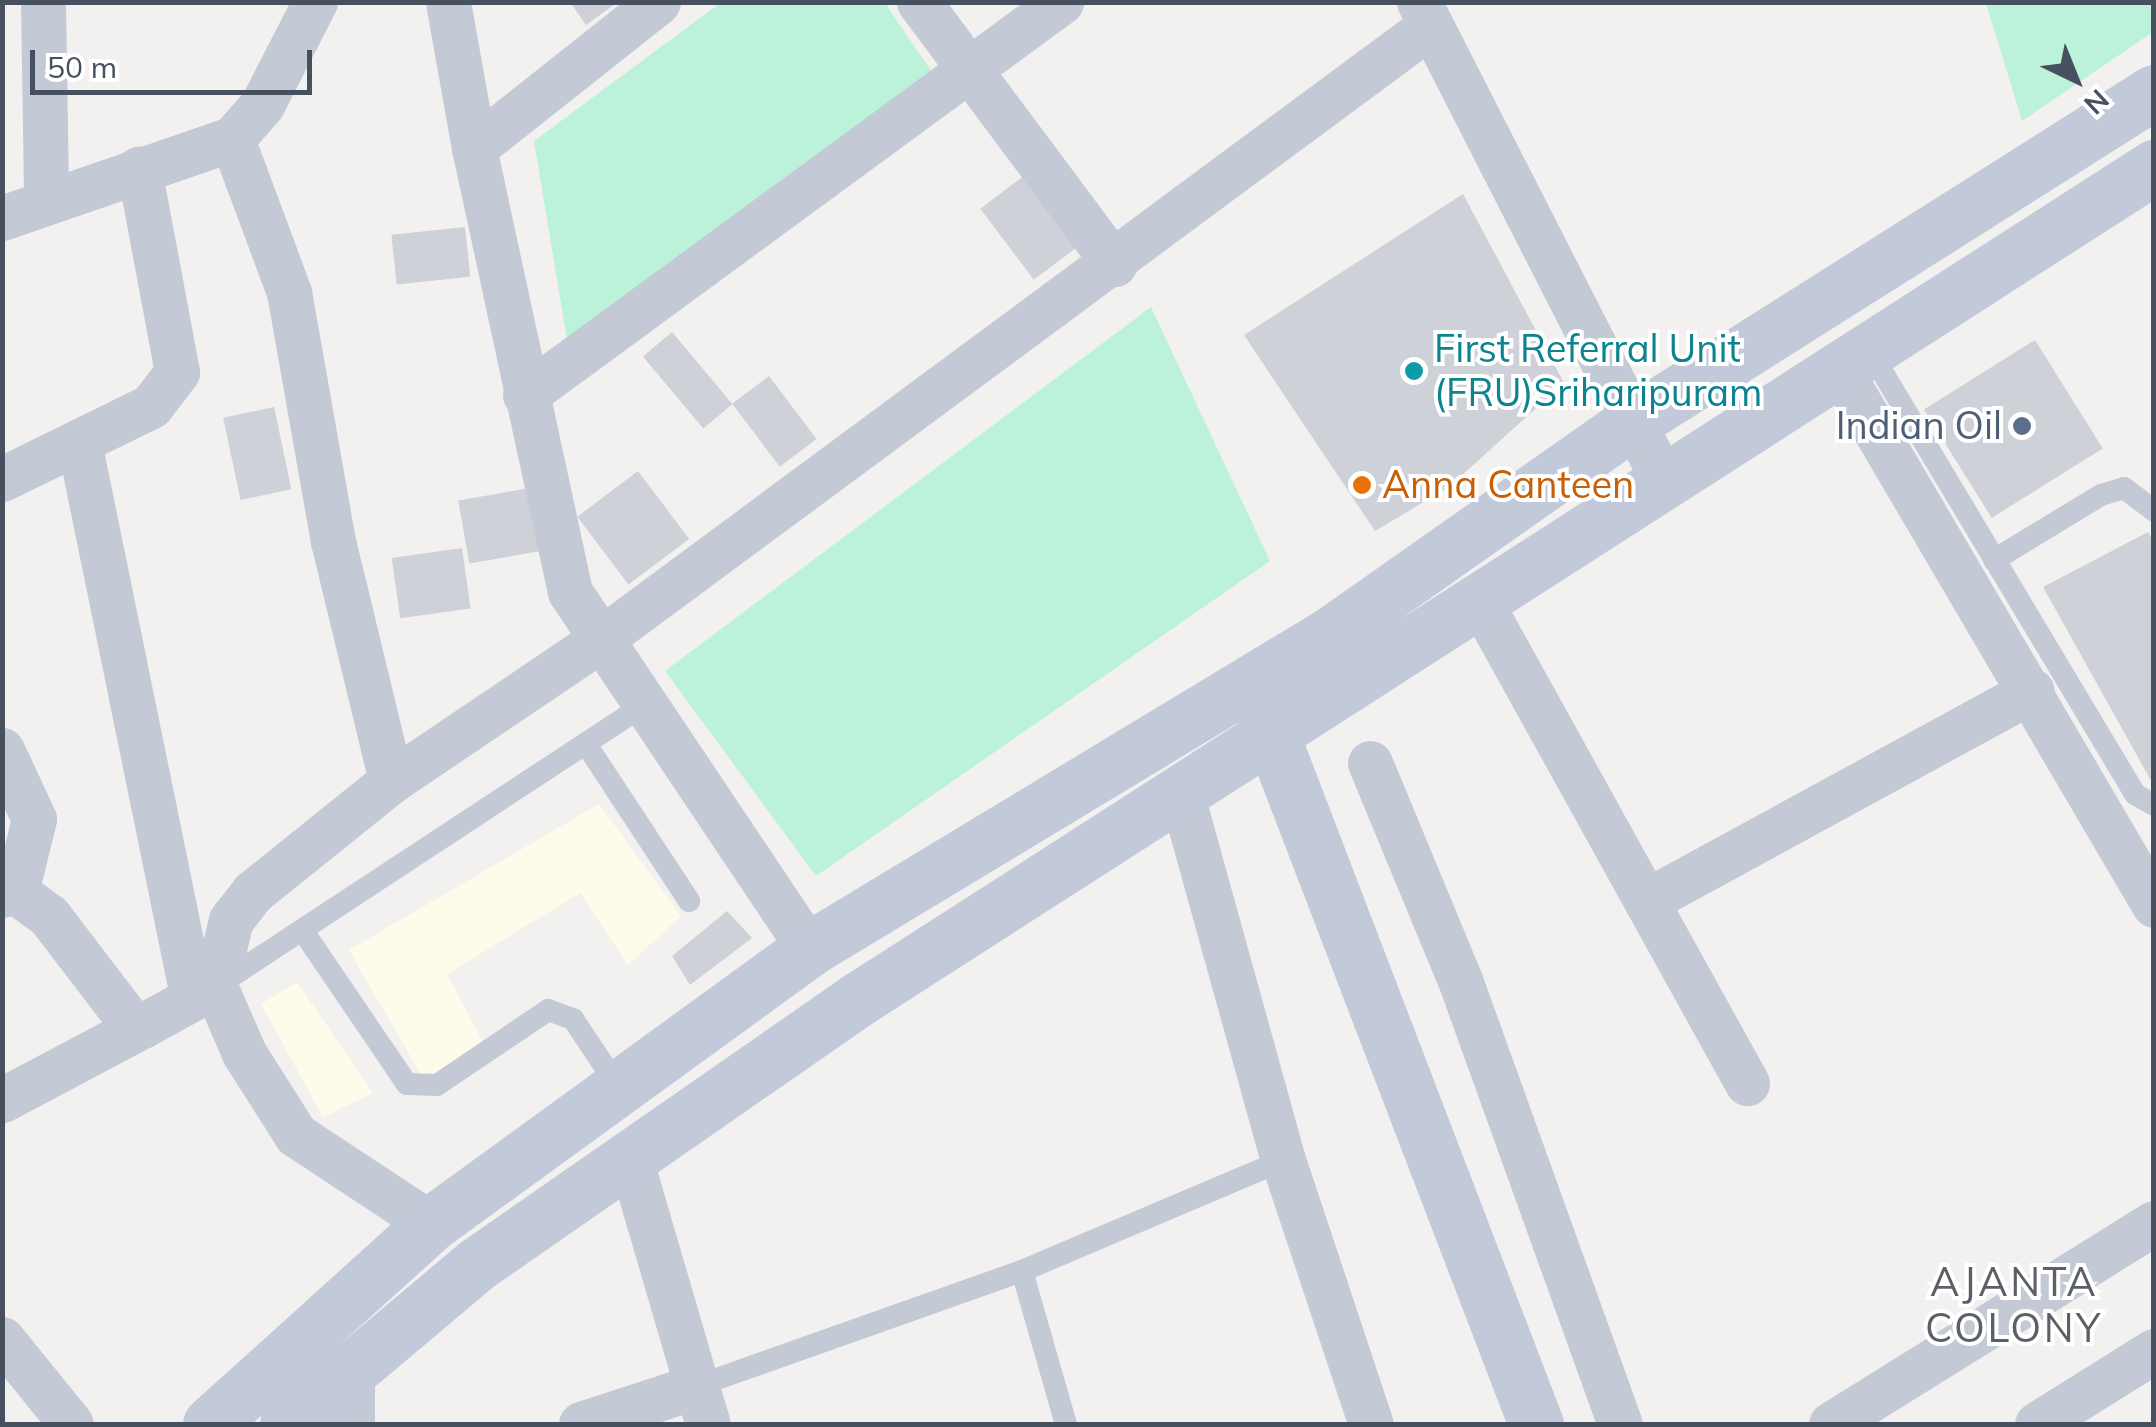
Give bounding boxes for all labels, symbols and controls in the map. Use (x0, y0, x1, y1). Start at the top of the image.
scale bar (35, 30, 318, 92)
north arrow (2026, 30, 2126, 130)
text: 50 m (47, 48, 117, 86)
text: N (2077, 82, 2116, 122)
place label: First Referral Unit (FRU)Sriharipuram (1434, 326, 1762, 416)
marker: First Referral Unit (FRU)Sriharipuram (1403, 360, 1425, 382)
place label: Indian Oil (1836, 403, 2002, 449)
marker: Indian Oil (2011, 415, 2033, 437)
place label: Anna Canteen (1382, 462, 1634, 508)
marker: Anna Canteen (1351, 474, 1373, 496)
district label: AJANTA COLONY (1925, 1257, 2103, 1351)

